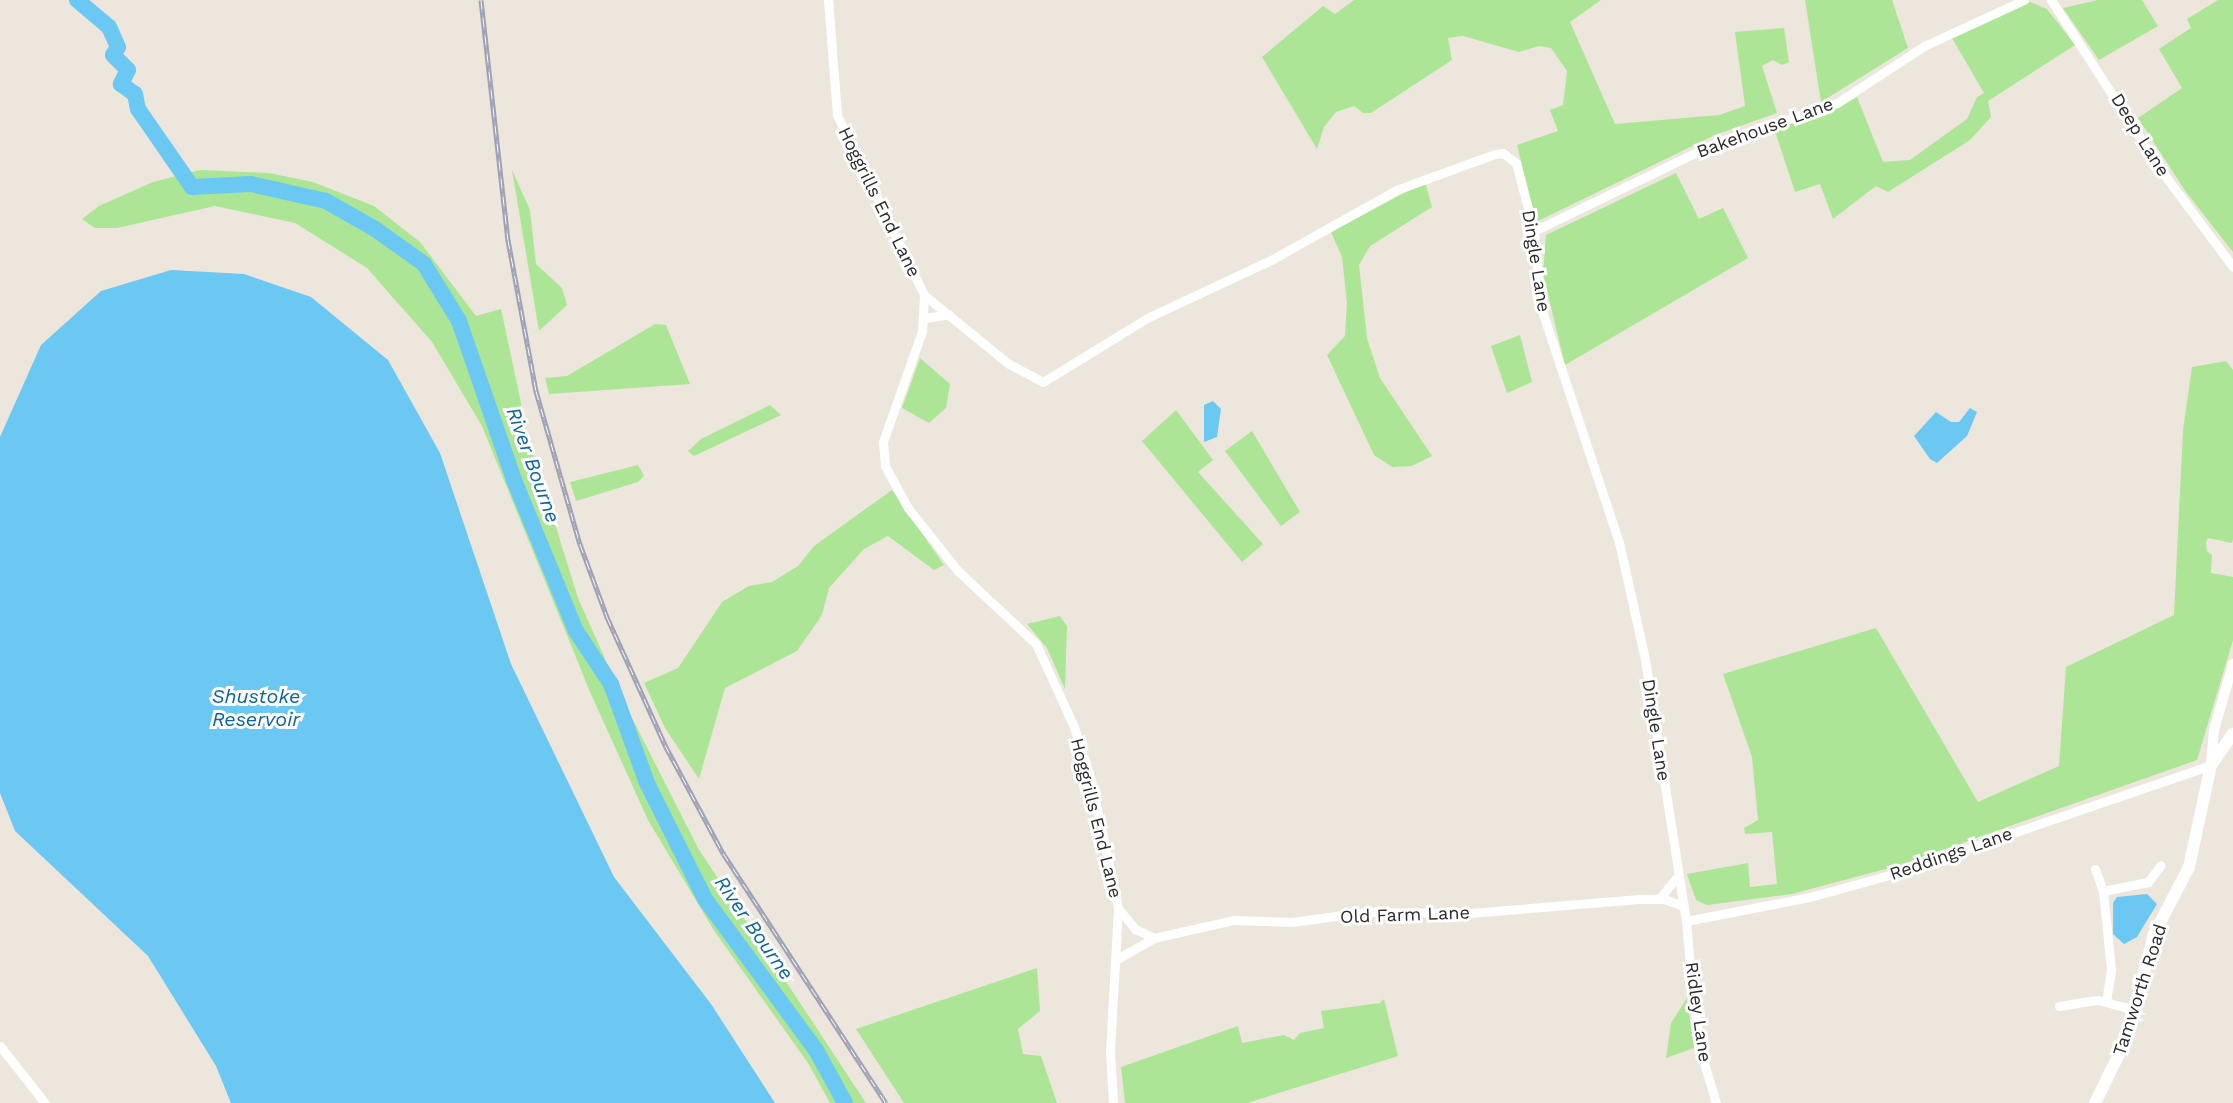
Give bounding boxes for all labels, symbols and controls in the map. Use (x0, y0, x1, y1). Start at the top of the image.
street label: Deep Lane (2106, 90, 2174, 180)
street label: Bakehouse Lane (1694, 93, 1836, 163)
street label: Hoggrills End Lane (833, 123, 925, 281)
street label: Dingle Lane (1517, 208, 1555, 314)
water label: River Bourne (501, 404, 565, 526)
street label: Dingle Lane (1637, 677, 1675, 783)
water label: Shustoke Reservoir (212, 684, 300, 731)
street label: Hoggrills End Lane (1066, 736, 1126, 900)
street label: Reddings Lane (1887, 823, 2015, 885)
water label: River Bourne (709, 871, 799, 985)
street label: Old Farm Lane (1340, 902, 1470, 928)
street label: Tamworth Road (2109, 921, 2171, 1059)
street label: Ridley Lane (1680, 960, 1716, 1064)

